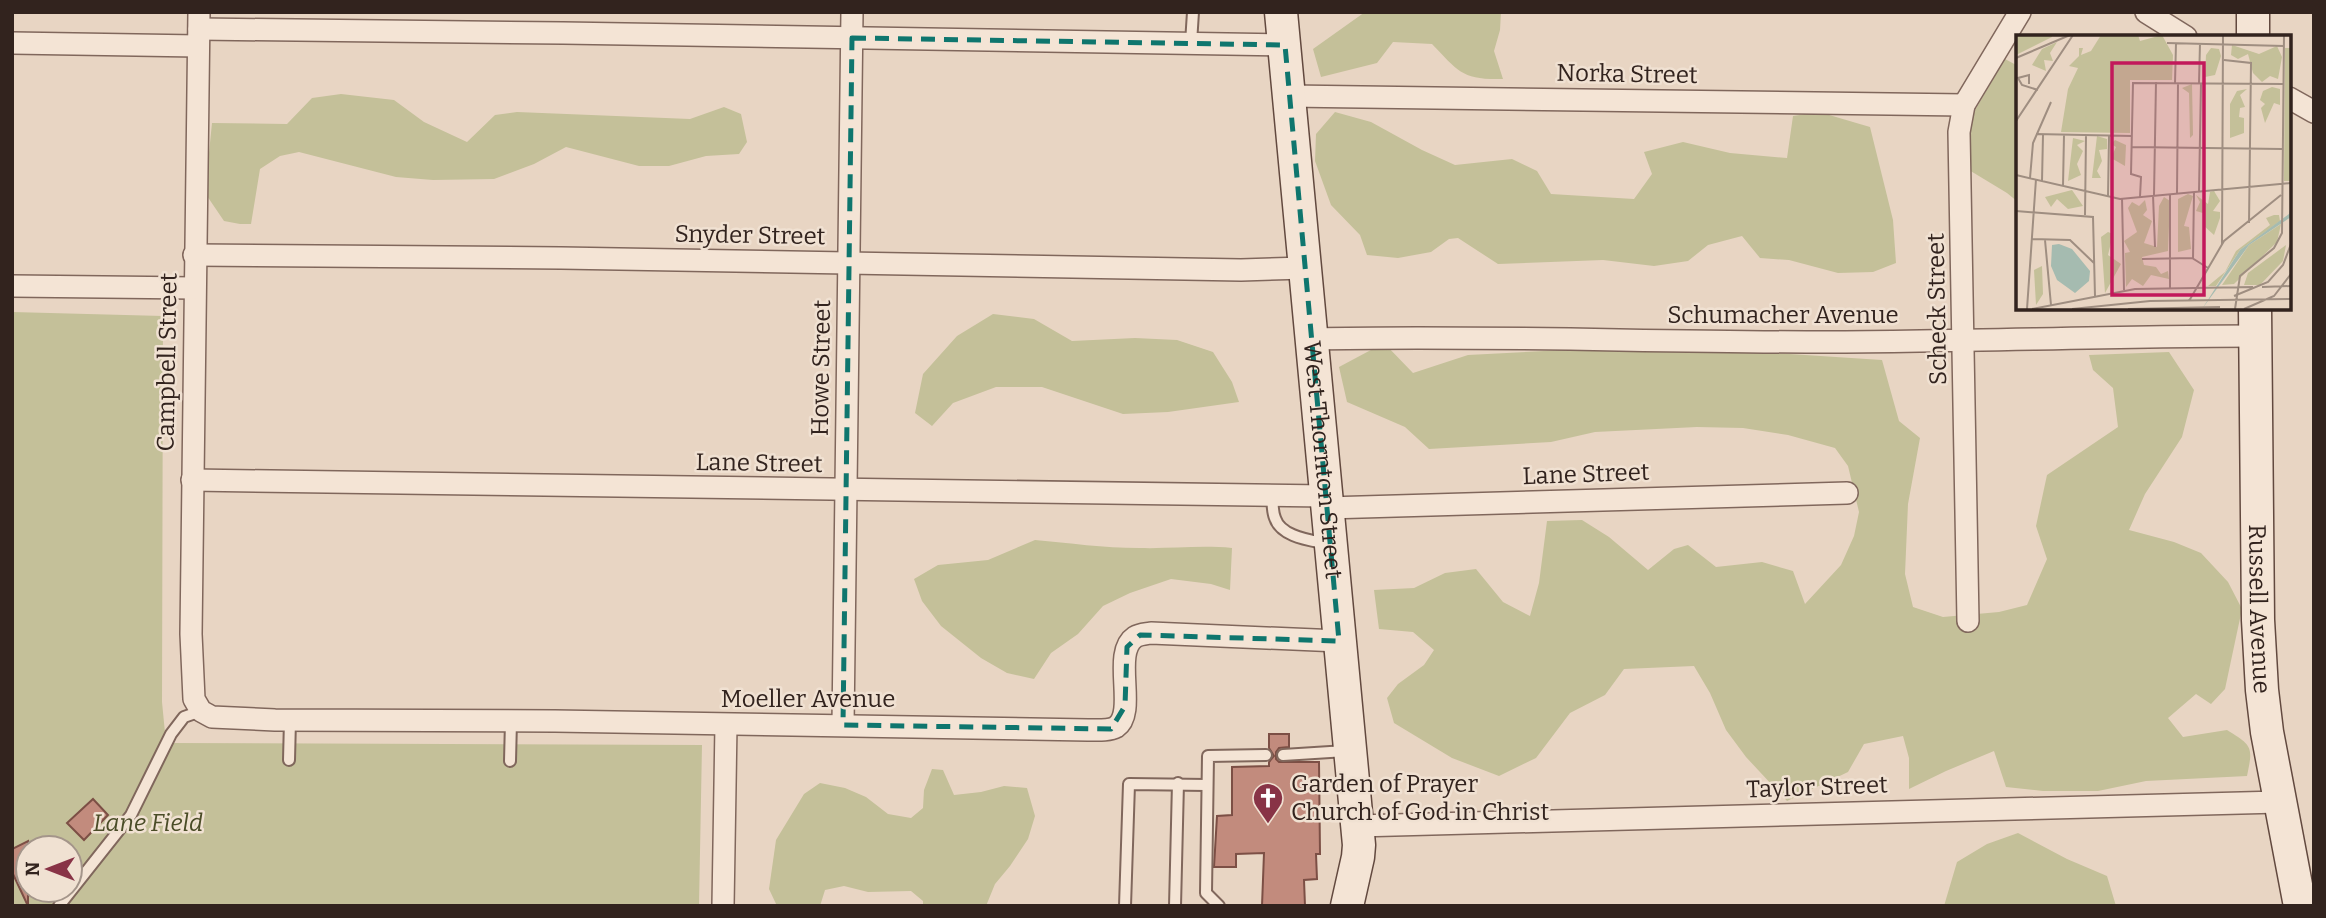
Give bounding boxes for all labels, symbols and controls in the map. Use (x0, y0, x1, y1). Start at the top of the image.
inset map (2016, 35, 2291, 310)
street label: Norka Street (1556, 59, 1698, 89)
street label: Snyder Street (674, 220, 826, 250)
street label: Scheck Street (1922, 232, 1952, 385)
street label: Campbell Street (151, 272, 183, 452)
street label: Howe Street (806, 299, 836, 436)
street label: Schumacher Avenue (1667, 301, 1899, 329)
street label: West Thornton Street (1298, 340, 1348, 581)
street label: Lane Street (695, 448, 823, 478)
street label: Lane Street (1522, 458, 1650, 490)
street label: Russell Avenue (2243, 524, 2276, 694)
street label: Moeller Avenue (721, 685, 895, 713)
place label: Garden of Prayer Church of God in Christ (1291, 770, 1549, 826)
street label: Taylor Street (1746, 771, 1888, 803)
church icon: Garden of Prayer Church of God in Christ (1251, 781, 1285, 825)
park label: Lane Field (93, 809, 203, 837)
north arrow (14, 834, 84, 904)
text: N (21, 861, 44, 876)

